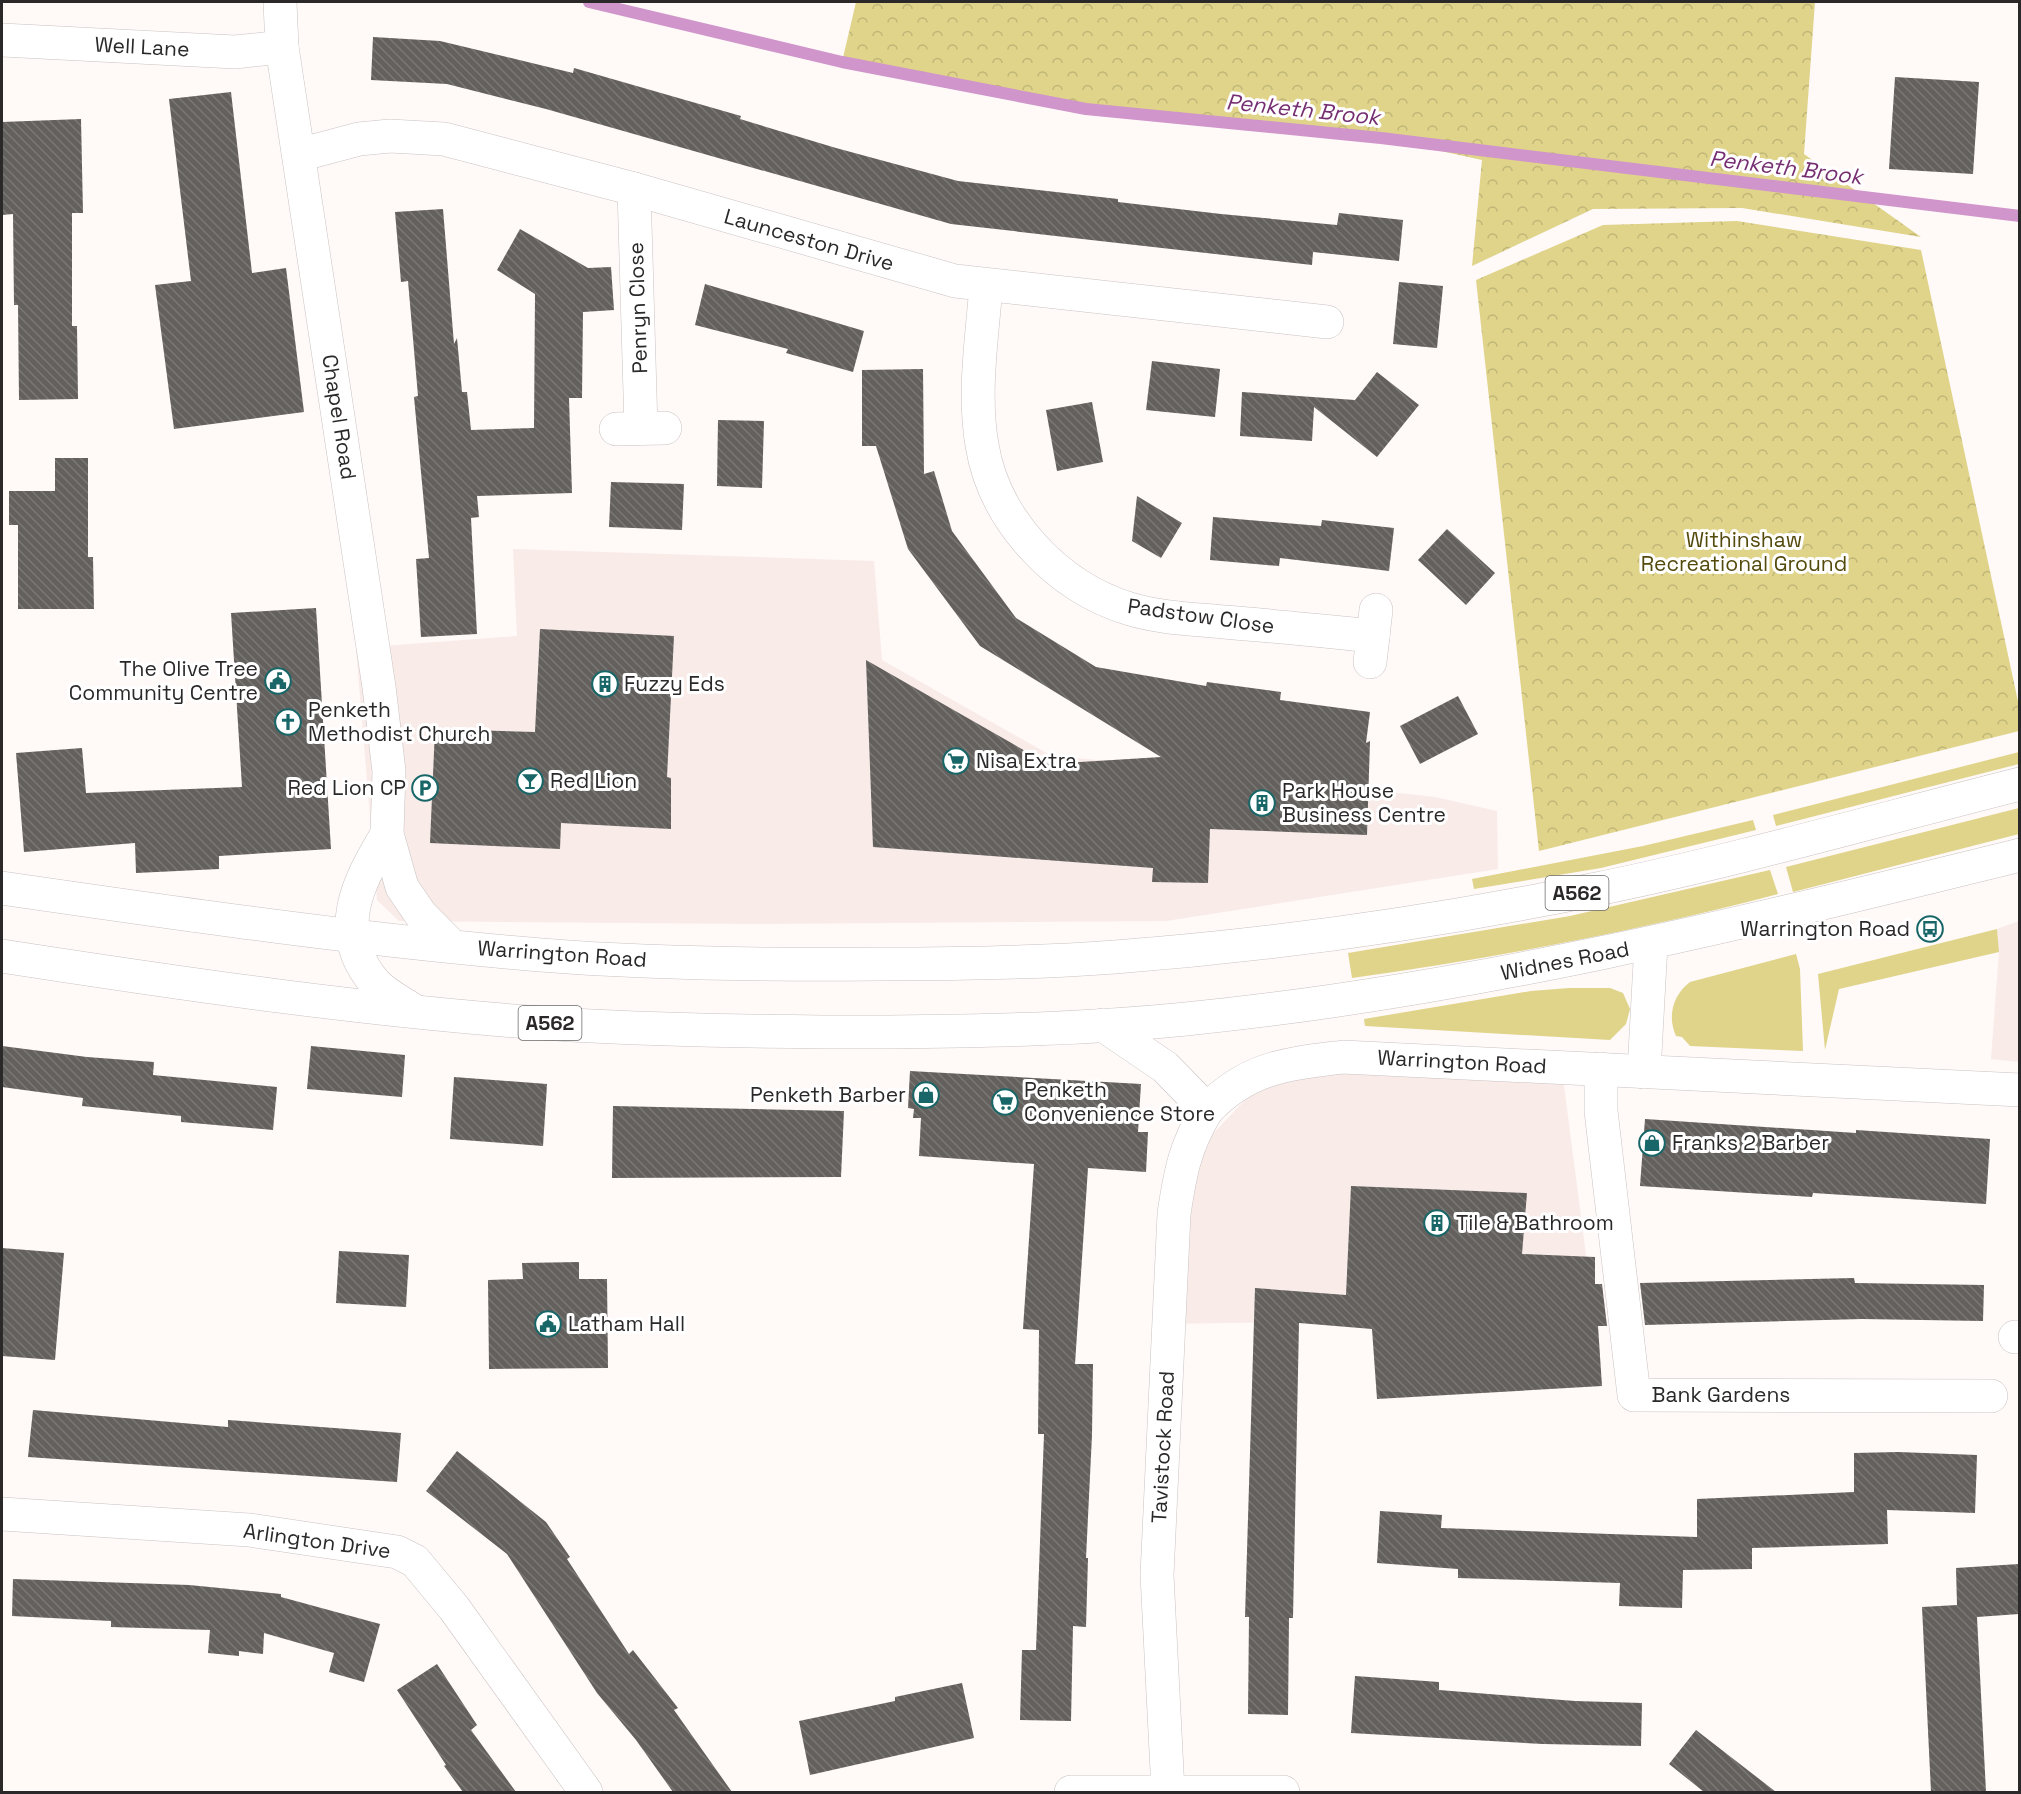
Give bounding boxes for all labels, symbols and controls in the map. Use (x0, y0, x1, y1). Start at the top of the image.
street label: Well Lane (94, 31, 190, 62)
water label: Penketh Brook (1225, 87, 1383, 131)
water label: Penketh Brook (1708, 144, 1866, 191)
street label: Launceston Drive (721, 202, 897, 277)
street label: Penryn Close (622, 242, 653, 374)
street label: Chapel Road (316, 352, 363, 481)
park label: Withinshaw Recreational Ground (1641, 526, 1847, 577)
street label: Padstow Close (1126, 592, 1276, 639)
place label: The Olive Tree Community Centre (69, 655, 258, 706)
public building icon: The Olive Tree Community Centre (263, 666, 293, 696)
building icon: Fuzzy Eds (590, 669, 620, 699)
place label: Fuzzy Eds (624, 670, 725, 697)
place label: Penketh Methodist Church (308, 696, 490, 747)
church icon: Penketh Methodist Church (273, 707, 303, 737)
supermarket icon: Nisa Extra (941, 746, 971, 776)
place label: Nisa Extra (976, 747, 1077, 774)
bar icon: Red Lion (515, 766, 545, 796)
place label: Red Lion (550, 767, 637, 794)
parking icon: Red Lion CP (410, 773, 440, 803)
place label: Red Lion CP (287, 774, 406, 801)
place label: Park House Business Centre (1282, 777, 1446, 828)
building icon: Park House Business Centre (1247, 788, 1277, 818)
road number: A562 (1546, 876, 1608, 910)
bus stop icon: Warrington Road (1915, 914, 1945, 944)
place label: Warrington Road (1740, 915, 1910, 942)
street label: Warrington Road (476, 934, 648, 973)
street label: Widnes Road (1498, 935, 1631, 986)
road number: A562 (518, 1006, 582, 1040)
street label: Warrington Road (1377, 1044, 1547, 1079)
place label: Penketh Convenience Store (1024, 1076, 1215, 1127)
shop icon: Penketh Barber (911, 1080, 941, 1110)
place label: Penketh Barber (750, 1081, 906, 1108)
supermarket icon: Penketh Convenience Store (990, 1087, 1020, 1117)
shop icon: Franks 2 Barber (1637, 1128, 1667, 1158)
place label: Franks 2 Barber (1672, 1129, 1829, 1156)
building icon: Tile & Bathroom (1422, 1208, 1452, 1238)
place label: Tile & Bathroom (1456, 1209, 1614, 1236)
public building icon: Latham Hall (533, 1309, 563, 1339)
place label: Latham Hall (568, 1310, 685, 1337)
street label: Tavistock Road (1145, 1370, 1180, 1524)
street label: Bank Gardens (1652, 1381, 1790, 1408)
street label: Arlington Drive (242, 1517, 393, 1564)

